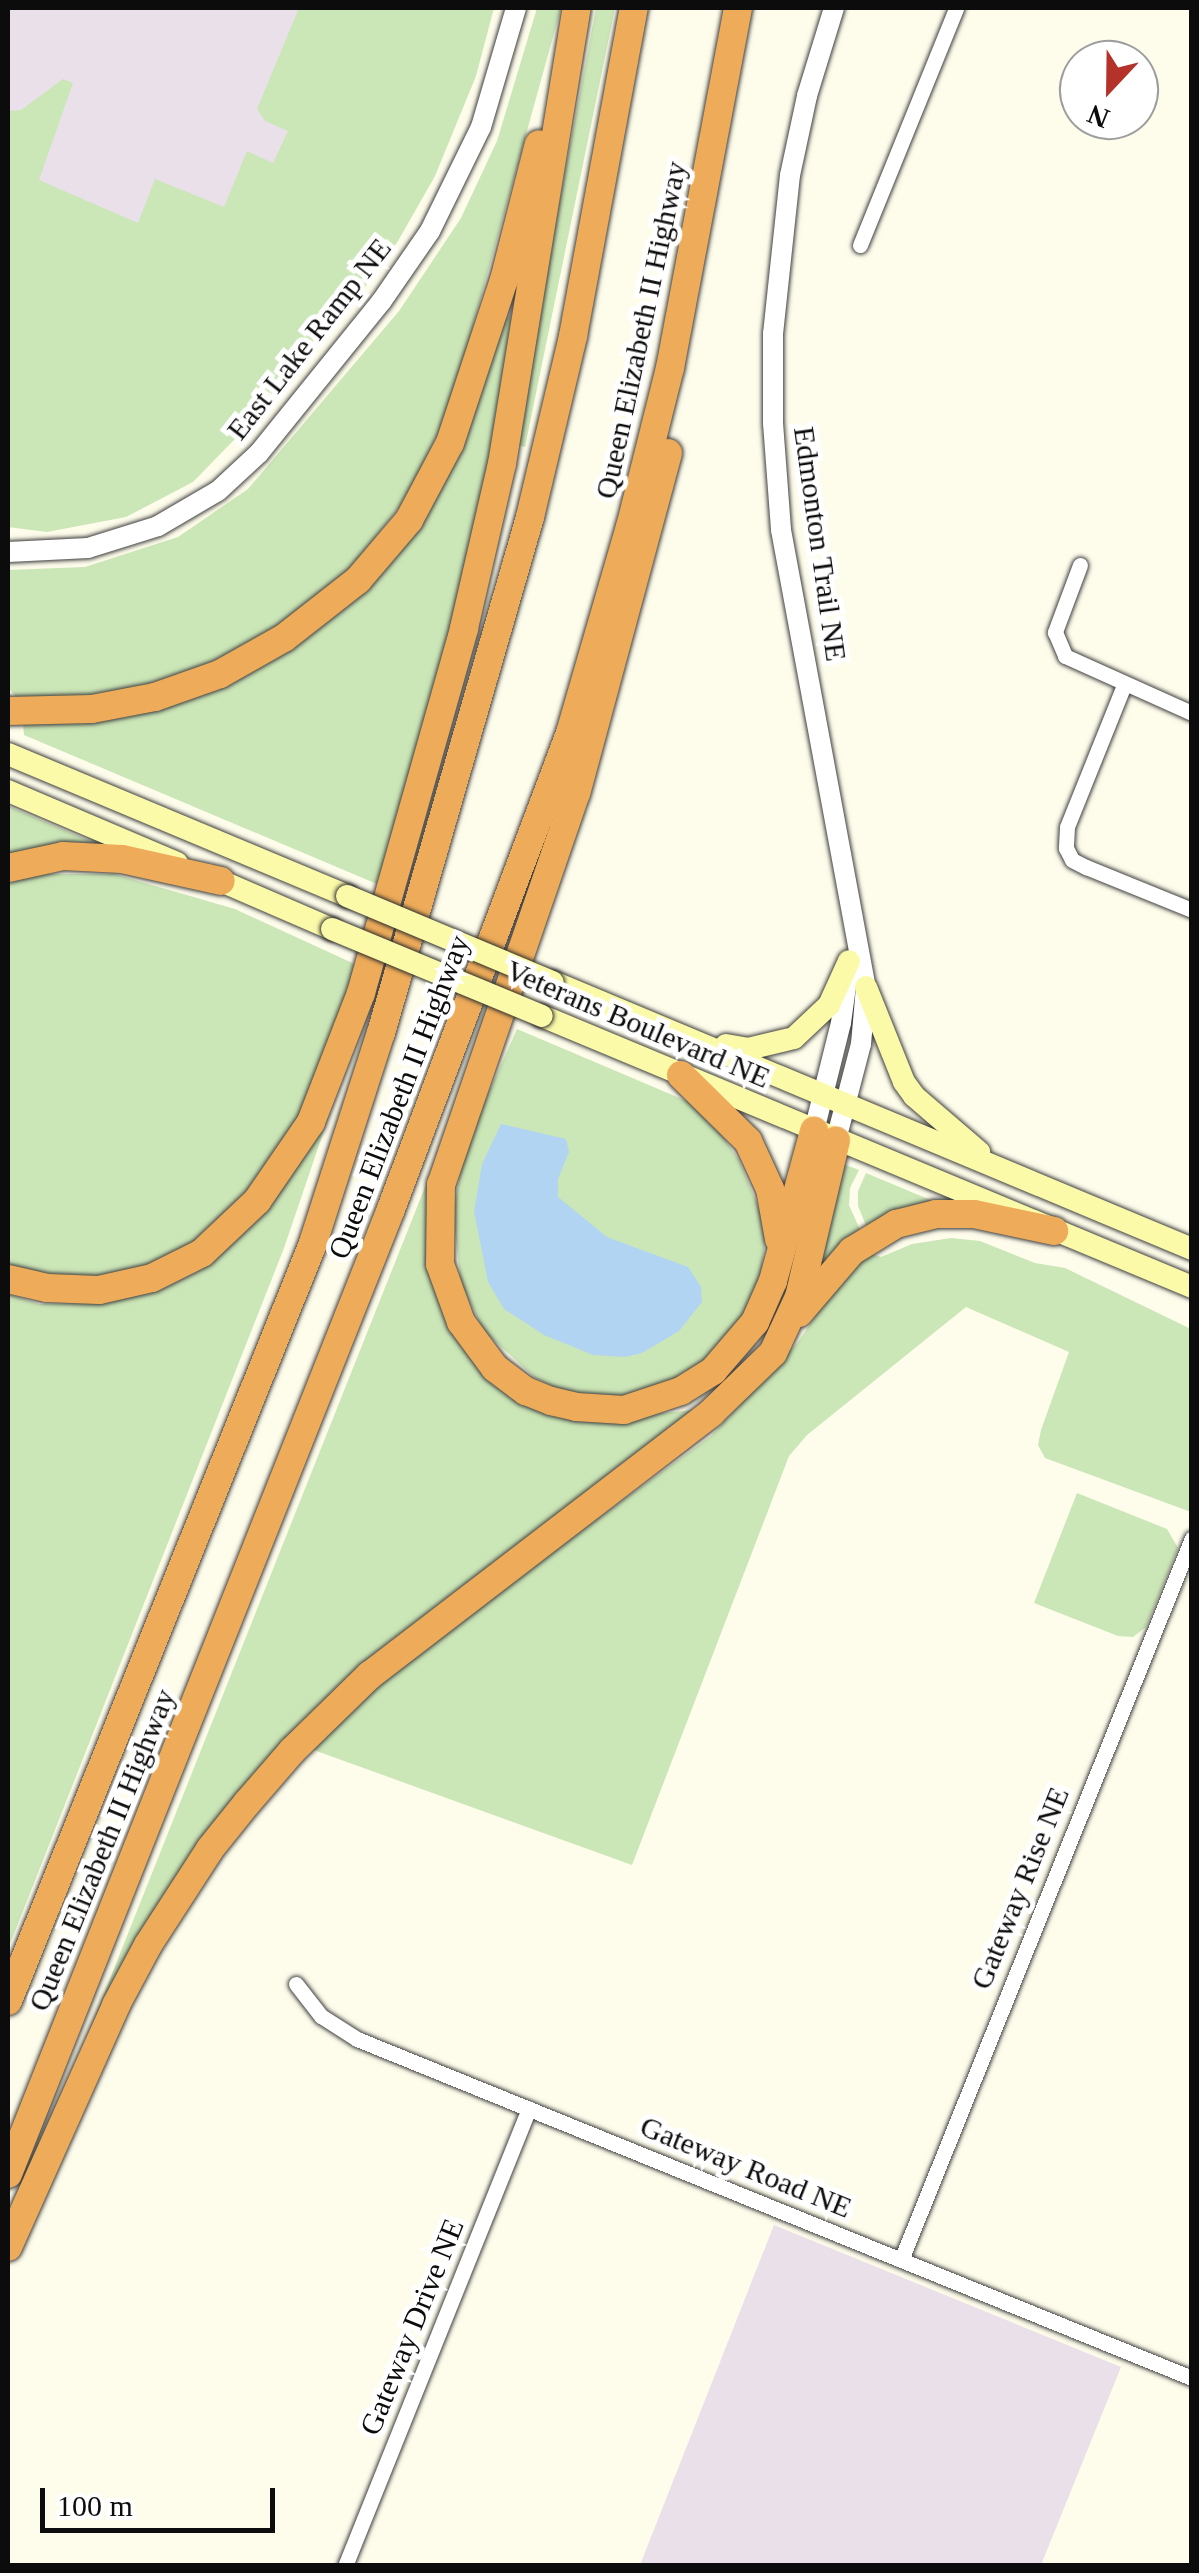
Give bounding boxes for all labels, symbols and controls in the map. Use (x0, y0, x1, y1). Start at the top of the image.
north arrow (1059, 40, 1159, 140)
text: N (1083, 98, 1114, 135)
street label: Queen Elizabeth II Highway (588, 158, 694, 502)
street label: East Lake Ramp NE (219, 231, 399, 447)
street label: Edmonton Trail NE (786, 424, 854, 664)
street label: Queen Elizabeth II Highway (321, 930, 477, 1264)
street label: Veterans Boulevard NE (501, 952, 775, 1096)
street label: Queen Elizabeth II Highway (21, 1684, 183, 2016)
street label: Gateway Rise NE (963, 1782, 1077, 1994)
street label: Gateway Road NE (635, 2108, 857, 2226)
street label: Gateway Drive NE (352, 2214, 472, 2440)
scale bar (45, 2468, 280, 2530)
text: 100 m (57, 2489, 133, 2522)

